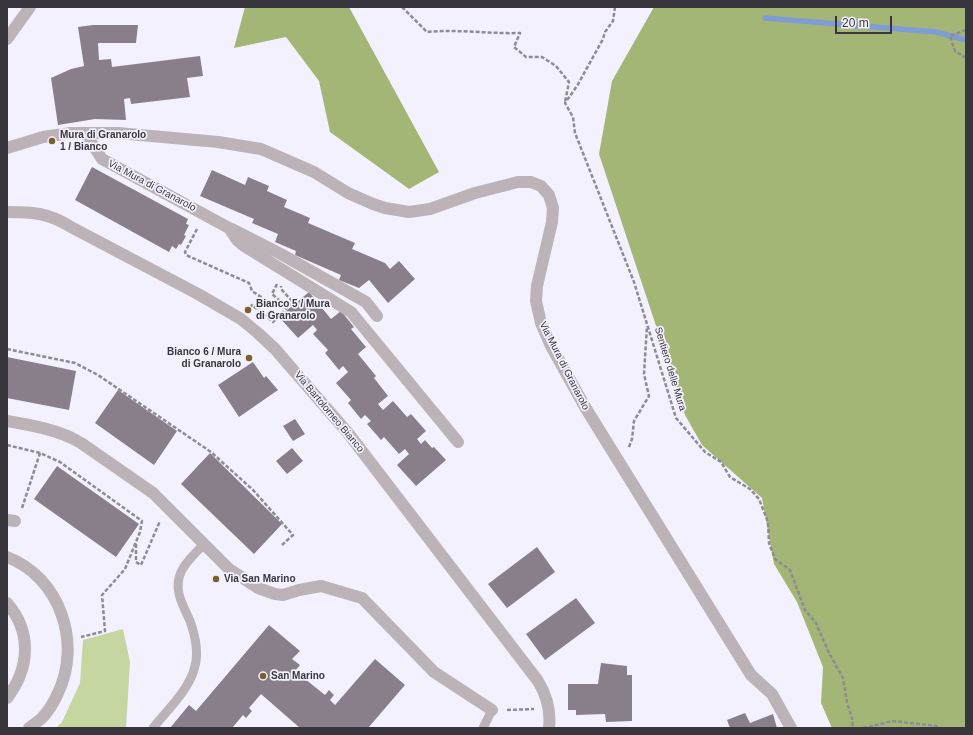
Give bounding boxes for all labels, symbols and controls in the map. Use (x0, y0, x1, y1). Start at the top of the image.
scale bar (837, 8, 894, 34)
text: 20 m (842, 16, 869, 30)
place label: Mura di Granarolo 1 / Bianco (60, 129, 146, 152)
marker: Mura di Granarolo 1 / Bianco (47, 136, 57, 146)
street label: Via Mura di Granarolo (106, 158, 198, 214)
place label: Bianco 5 / Mura di Granarolo (256, 298, 330, 322)
marker: Bianco 5 / Mura di Granarolo (243, 305, 253, 315)
street label: Via Mura di Granarolo (536, 320, 592, 412)
street label: Sentiero delle Mura (652, 326, 688, 412)
place label: Bianco 6 / Mura di Granarolo (167, 346, 241, 370)
marker: Bianco 6 / Mura di Granarolo (244, 353, 254, 363)
street label: Via Bartolomeo Bianco (292, 369, 366, 455)
place label: Via San Marino (224, 573, 296, 585)
marker: Via San Marino (211, 574, 221, 584)
place label: San Marino (271, 670, 325, 682)
marker: San Marino (258, 671, 268, 681)

